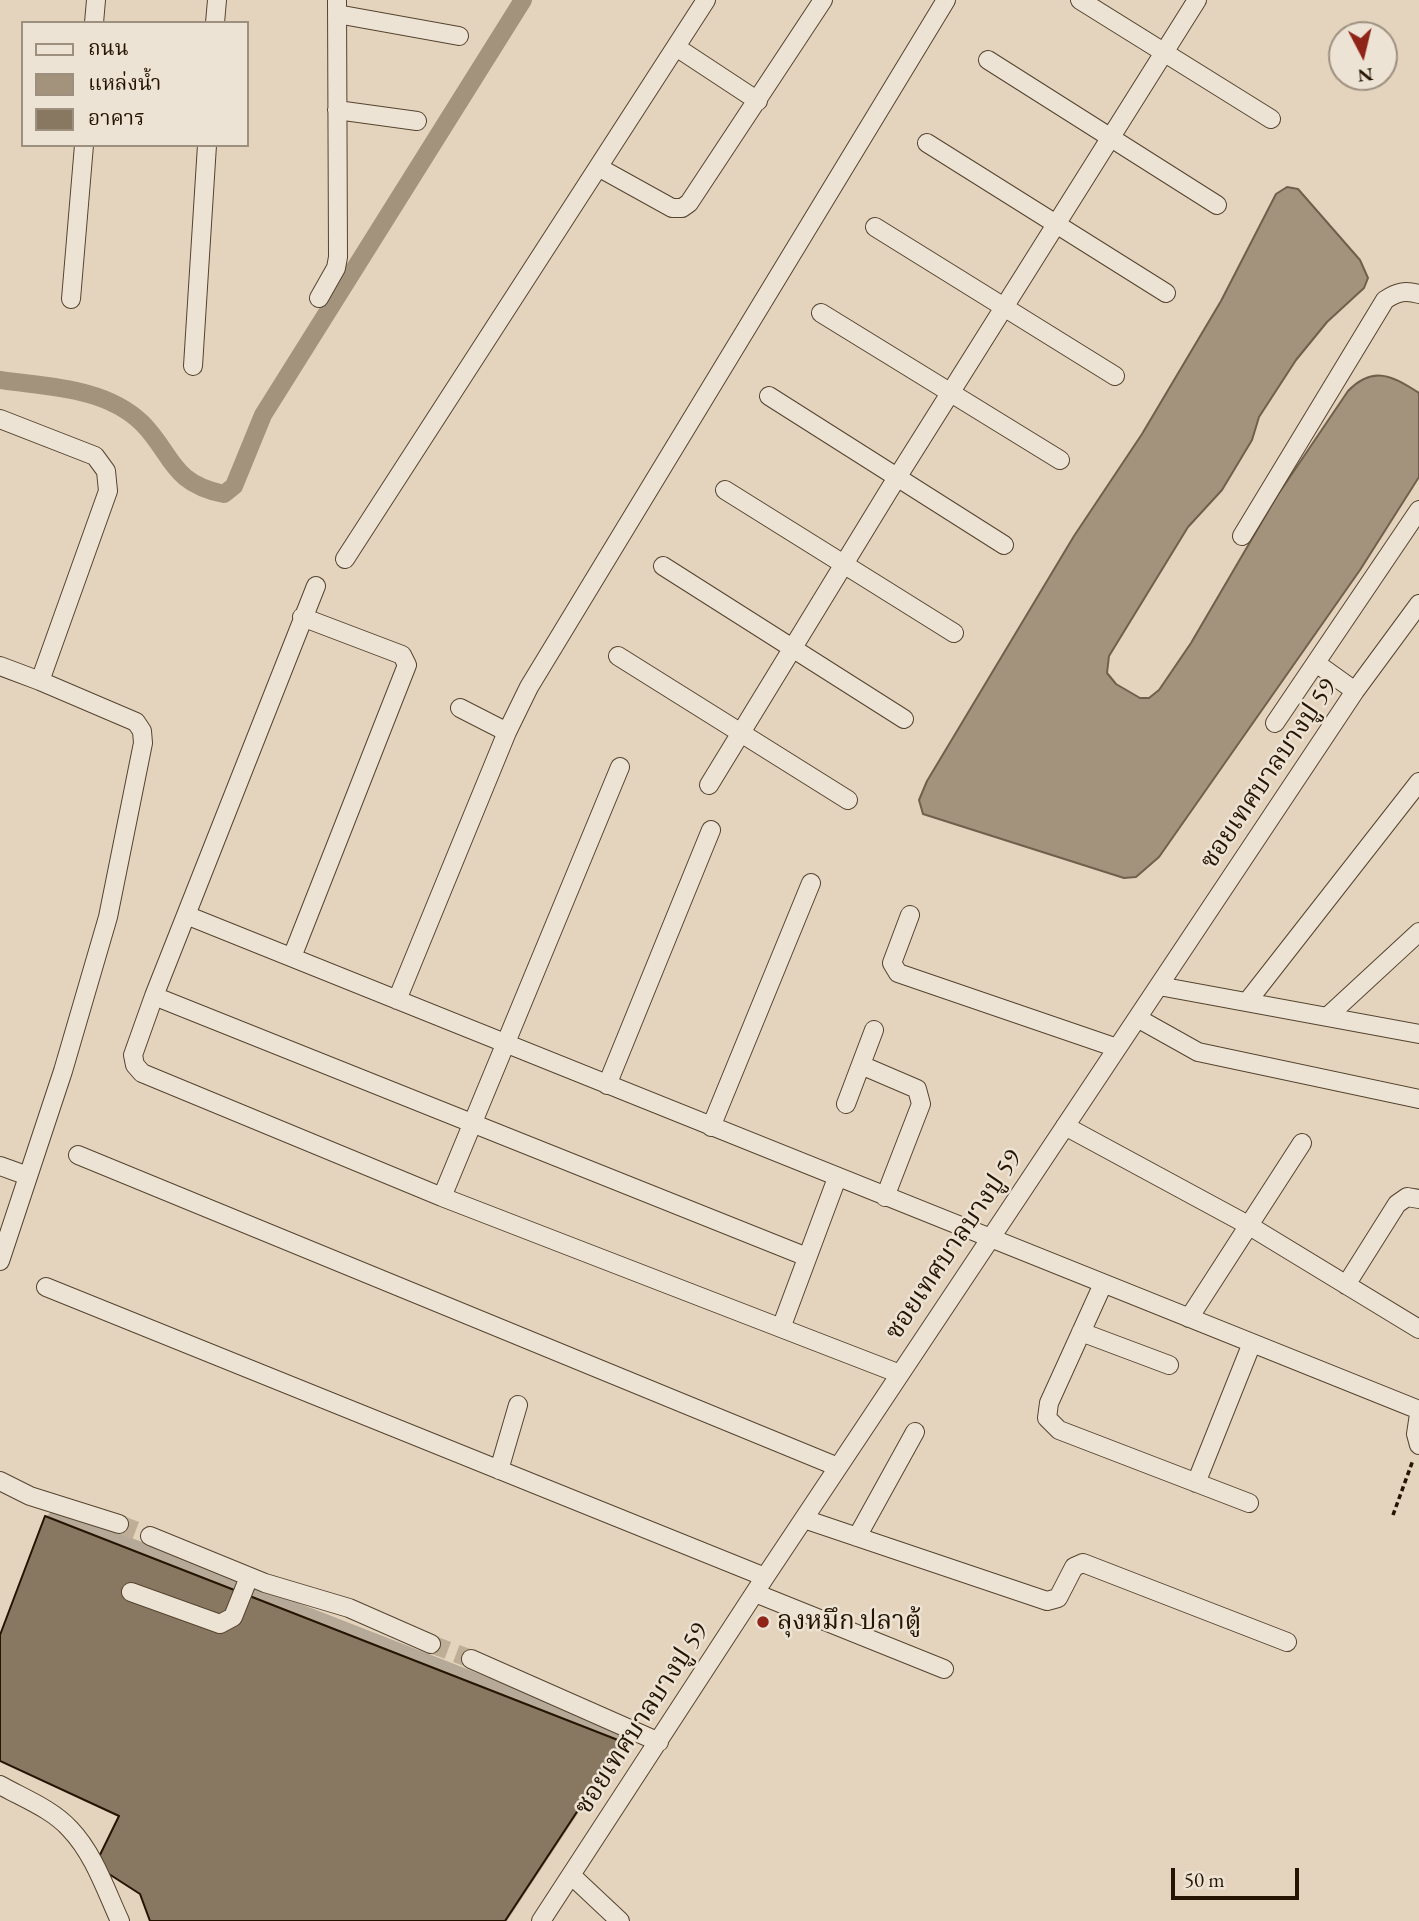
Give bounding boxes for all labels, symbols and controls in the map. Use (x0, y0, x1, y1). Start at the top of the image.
legend (21, 21, 248, 147)
north arrow (1328, 21, 1398, 91)
text: ถนน (88, 34, 129, 61)
text: N (1356, 62, 1375, 89)
text: แหล่งน้ำ (88, 69, 161, 96)
text: อาคาร (88, 104, 145, 131)
street label: ซอยเทศบาลบางปู 59 (1194, 673, 1344, 875)
street label: ซอยเทศบาลบางปู 59 (879, 1144, 1029, 1346)
place label: ลุงหมึก ปลาตู้ (777, 1606, 921, 1638)
marker: ลุงหมึก ปลาตู้ (755, 1614, 771, 1630)
street label: ซอยเทศบาลบางปู 59 (568, 1617, 716, 1821)
scale bar (1174, 1854, 1302, 1898)
text: 50 m (1184, 1866, 1225, 1893)

